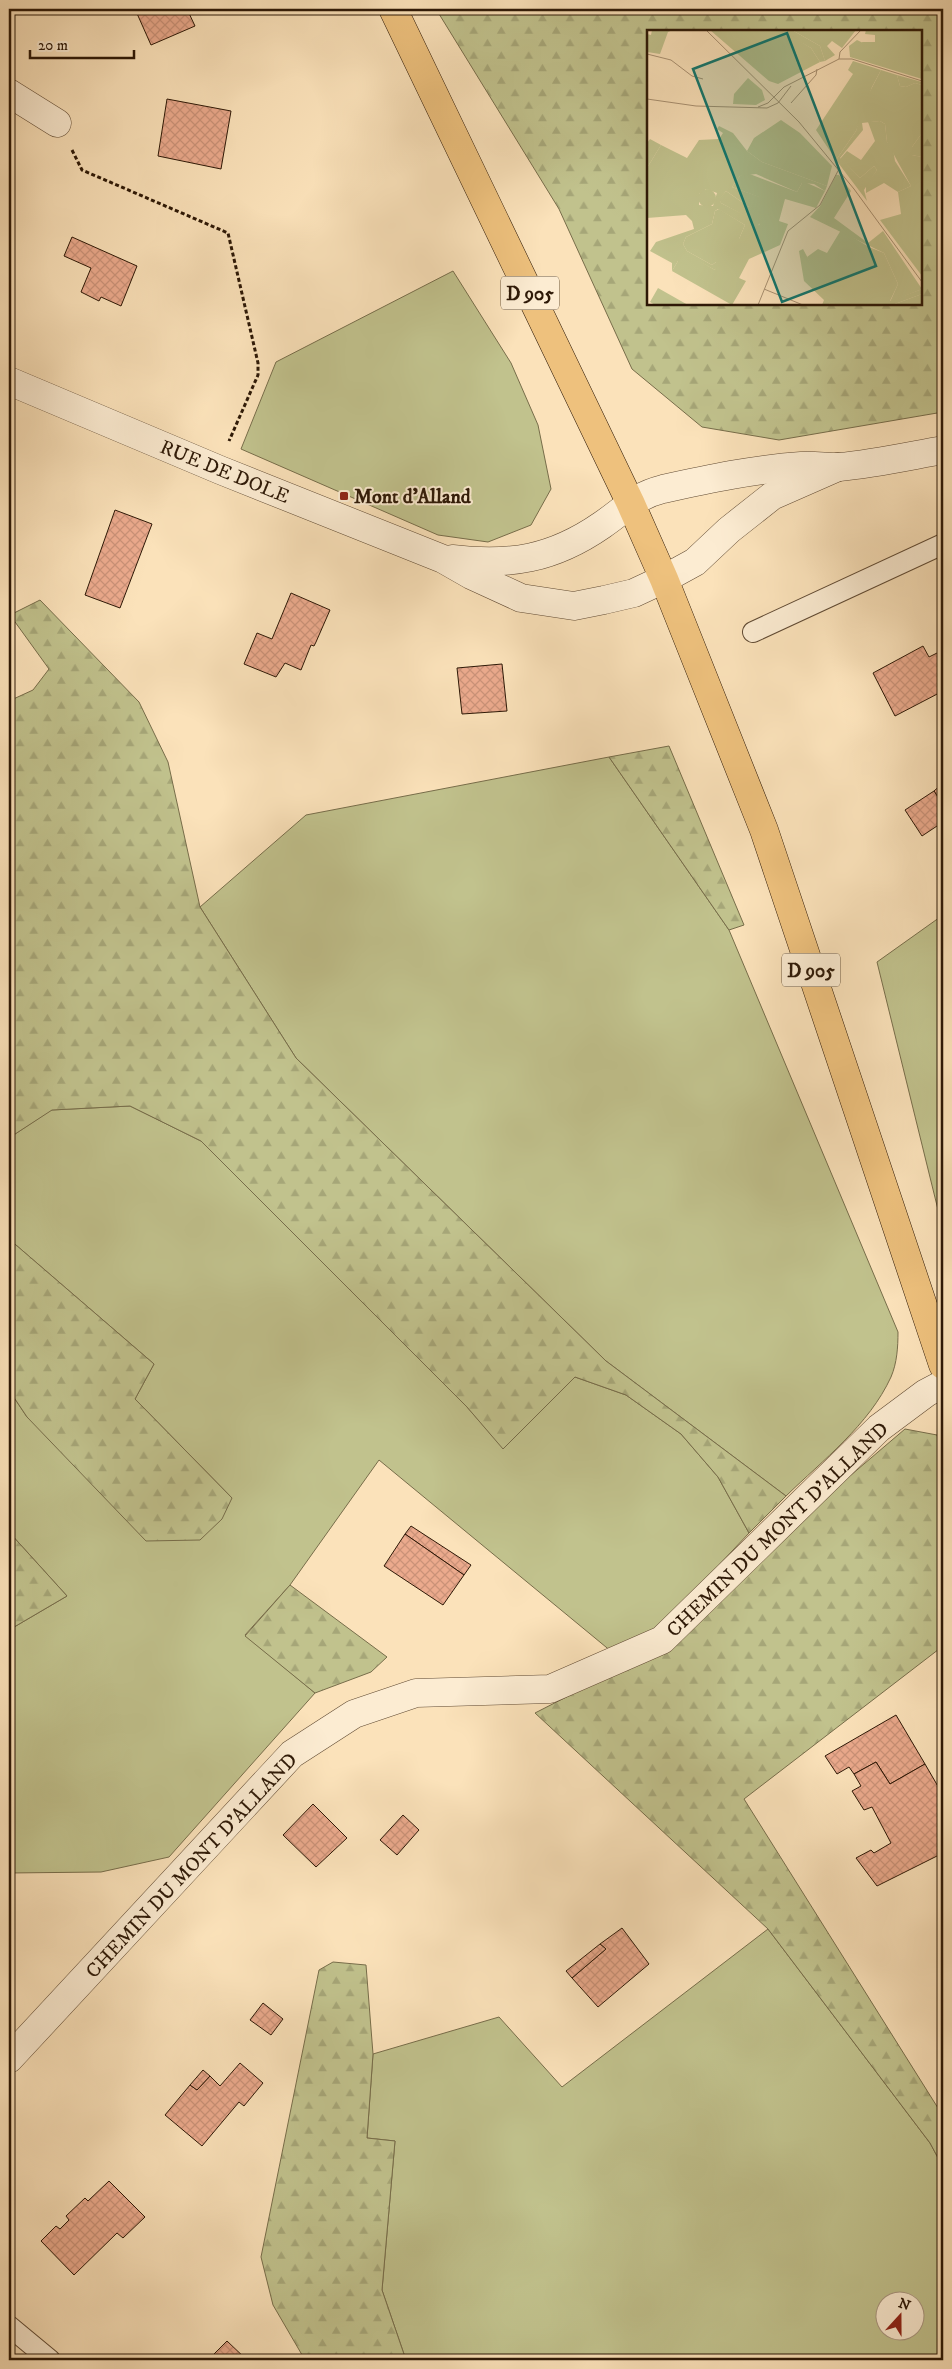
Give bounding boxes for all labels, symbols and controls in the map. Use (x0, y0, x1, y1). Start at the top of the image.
scale bar (30, 28, 134, 60)
inset map (647, 30, 922, 305)
text: 20 m (38, 36, 68, 55)
road number: D 905 (501, 276, 559, 310)
street label: RUE DE DOLE (156, 435, 293, 510)
place label: Mont d'Alland (354, 485, 472, 510)
marker: Mont d'Alland (338, 490, 350, 502)
road number: D 905 (782, 954, 840, 986)
street label: CHEMIN DU MONT D'ALLAND (662, 1417, 894, 1643)
street label: CHEMIN DU MONT D'ALLAND (81, 1748, 303, 1984)
north arrow (874, 2292, 924, 2342)
text: N (896, 2294, 913, 2315)

